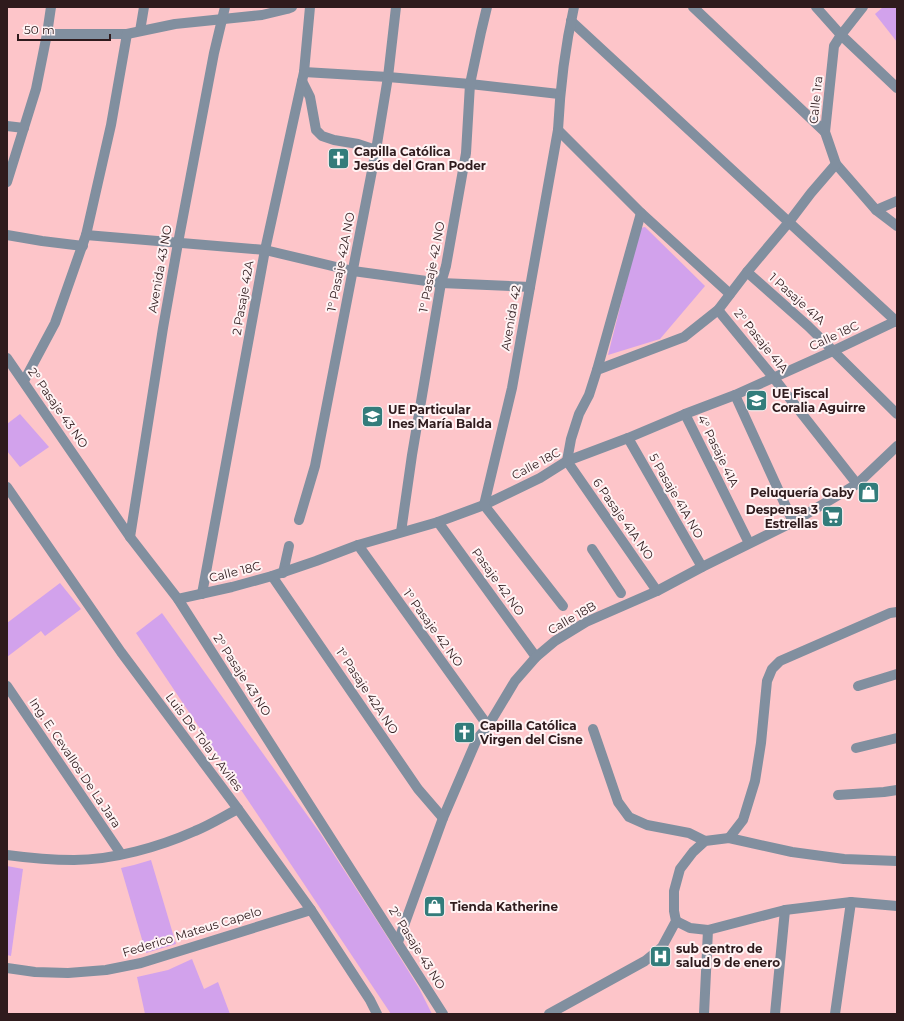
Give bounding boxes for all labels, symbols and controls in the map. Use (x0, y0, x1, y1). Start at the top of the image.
scale bar (18, 16, 110, 42)
text: 50 m (24, 22, 55, 37)
street label: Calle 1ra (806, 75, 825, 125)
place label: Capilla Católica Jesús del Gran Poder (353, 144, 486, 173)
church icon: Capilla Católica Jesús del Gran Poder (325, 146, 351, 172)
street label: 1° Pasaje 42A NO (324, 211, 358, 313)
street label: 1° Pasaje 42 NO (415, 220, 448, 314)
street label: Avenida 43 NO (144, 224, 175, 314)
street label: 2 Pasaje 42A (229, 259, 257, 336)
street label: 1 Pasaje 41A (766, 270, 829, 328)
street label: Avenida 42 (497, 284, 524, 352)
street label: 2° Pasaje 41A (731, 306, 792, 376)
street label: Calle 18C (807, 317, 861, 354)
street label: 2° Pasaje 43 NO (25, 365, 92, 451)
place label: UE Fiscal Coralia Aguirre (772, 386, 866, 415)
school or university icon: UE Fiscal Coralia Aguirre (744, 388, 770, 414)
place label: UE Particular Ines María Balda (388, 402, 492, 431)
school or university icon: UE Particular Ines María Balda (360, 404, 386, 430)
street label: 4° Pasaje 41A (695, 412, 743, 490)
street label: Calle 18C (509, 444, 563, 483)
street label: 5 Pasaje 41A NO (646, 451, 707, 541)
street label: 6 Pasaje 41A NO (590, 475, 657, 562)
shop icon: Peluquería Gaby (856, 480, 882, 506)
place label: Peluquería Gaby (750, 485, 855, 500)
place label: Despensa 3 Estrellas (746, 502, 819, 531)
supermarket icon: Despensa 3 Estrellas (820, 504, 846, 530)
street label: Pasaje 42 NO (469, 545, 528, 618)
street label: Calle 18C (207, 558, 263, 585)
street label: 1° Pasaje 42 NO (400, 586, 467, 669)
street label: Calle 18B (545, 598, 599, 637)
street label: 2° Pasaje 43 NO (210, 631, 274, 718)
street label: 1° Pasaje 42A NO (333, 645, 402, 737)
street label: Luis De Tola y Aviles (163, 690, 246, 794)
street label: Ing. E. Cevallos De La Jara (26, 695, 124, 830)
place label: Capilla Católica Virgen del Cisne (479, 718, 583, 747)
church icon: Capilla Católica Virgen del Cisne (452, 720, 478, 746)
shop icon: Tienda Katherine (422, 894, 448, 920)
place label: Tienda Katherine (450, 899, 558, 914)
street label: Federico Mateus Capelo (121, 903, 263, 960)
street label: 2° Pasaje 43 NO (386, 904, 449, 992)
place label: sub centro de salud 9 de enero (676, 941, 780, 970)
hospital icon: sub centro de salud 9 de enero (647, 943, 673, 969)

